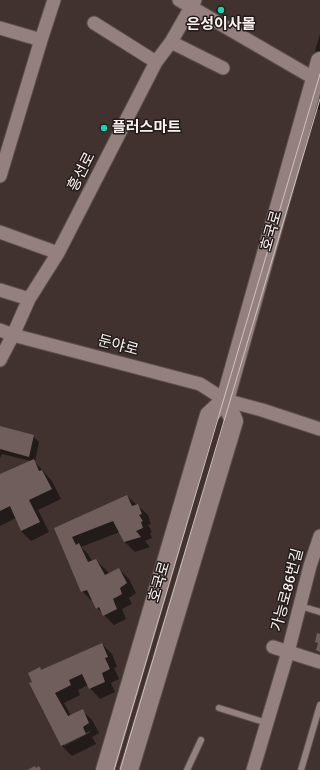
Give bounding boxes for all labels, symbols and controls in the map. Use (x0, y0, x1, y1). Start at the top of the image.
marker: 은성이사몰 (216, 5, 226, 15)
place label: 은성이사몰 (187, 16, 255, 34)
place label: 플러스마트 (112, 119, 181, 137)
marker: 플러스마트 (99, 123, 109, 133)
street label: 흥선로 (65, 149, 99, 195)
street label: 호국로 (258, 209, 286, 253)
street label: 둔야로 (96, 332, 140, 360)
street label: 가능로86번길 (268, 547, 308, 633)
street label: 호국로 (146, 560, 174, 604)

